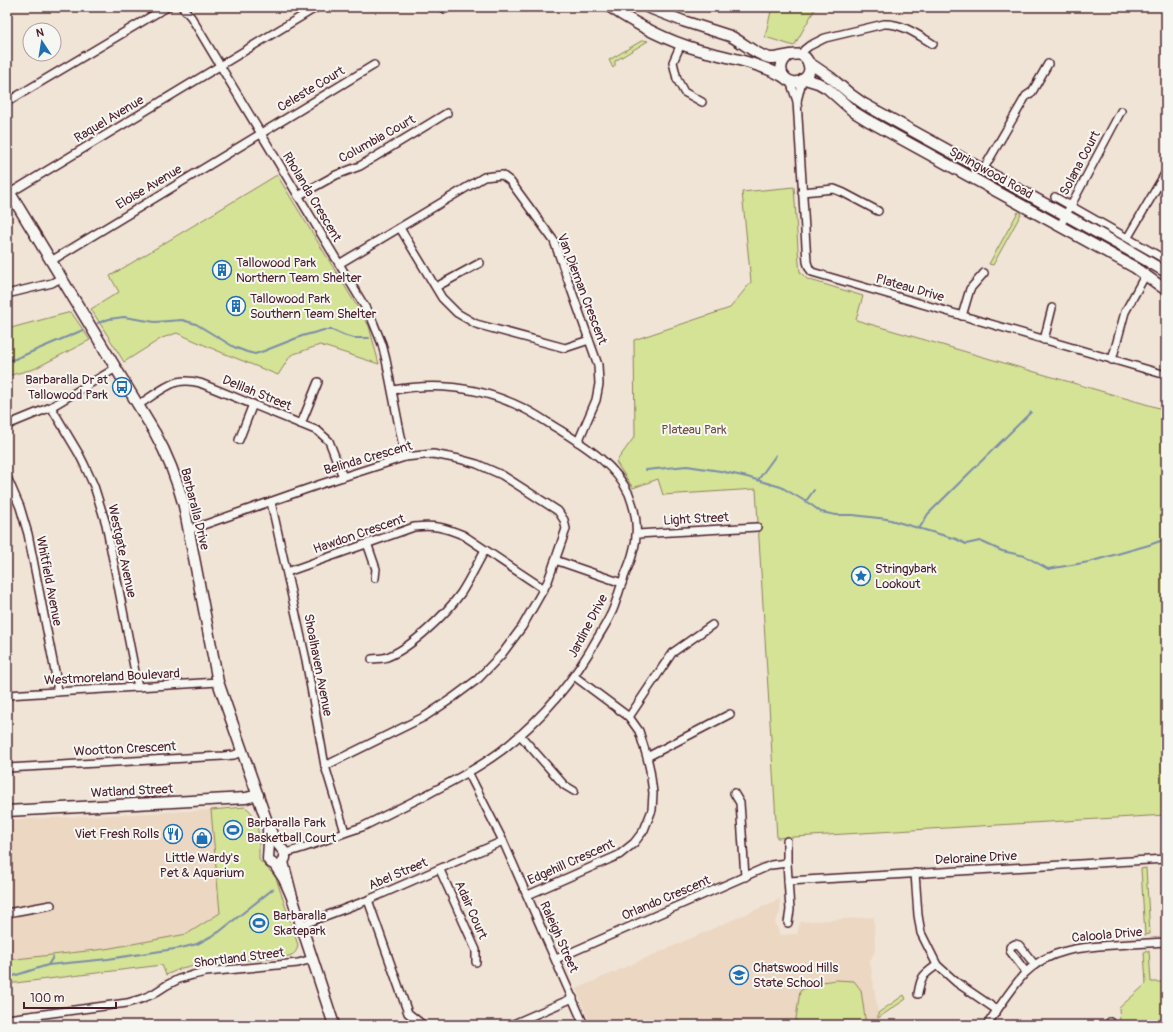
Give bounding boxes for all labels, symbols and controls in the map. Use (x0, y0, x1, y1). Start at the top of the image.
north arrow (22, 22, 62, 62)
text: N (35, 25, 46, 40)
street label: Celeste Court (274, 62, 348, 115)
street label: Raquel Avenue (71, 92, 147, 146)
street label: Columbia Court (336, 111, 419, 167)
street label: Solana Court (1056, 127, 1104, 198)
street label: Springwood Road (946, 143, 1036, 203)
street label: Rholanda Crescent (279, 149, 345, 245)
street label: Eloise Avenue (113, 161, 185, 213)
street label: Van Dieman Crescent (553, 231, 611, 347)
place label: Tallowood Park Northern Team Shelter (236, 255, 362, 286)
building icon: Tallowood Park Northern Team Shelter (211, 259, 233, 281)
street label: Plateau Drive (874, 271, 947, 306)
place label: Tallowood Park Southern Team Shelter (250, 291, 377, 322)
building icon: Tallowood Park Southern Team Shelter (225, 295, 247, 317)
place label: Barbaralla Dr at Tallowood Park (25, 372, 109, 403)
street label: Delilah Street (220, 372, 295, 414)
bus stop icon: Barbaralla Dr at Tallowood Park (111, 376, 133, 398)
park label: Plateau Park (661, 422, 727, 438)
street label: Belinda Crescent (322, 437, 415, 478)
street label: Barbaralla Drive (177, 466, 213, 552)
street label: Westgate Avenue (104, 503, 140, 600)
street label: Light Street (663, 509, 730, 529)
street label: Hawdon Crescent (311, 511, 408, 557)
street label: Whitfield Avenue (32, 535, 66, 628)
place label: Stringybark Lookout (875, 561, 937, 592)
place icon: Stringybark Lookout (850, 565, 872, 587)
street label: Jardine Drive (565, 591, 612, 660)
street label: Shoalhaven Avenue (300, 612, 336, 718)
street label: Westmoreland Boulevard (44, 665, 180, 689)
street label: Wootton Crescent (73, 738, 177, 760)
street label: Watland Street (90, 781, 174, 801)
place label: Barbaralla Park Basketball Court (247, 815, 337, 846)
sports icon: Barbaralla Park Basketball Court (222, 819, 244, 841)
restaurant icon: Viet Fresh Rolls (162, 823, 184, 845)
place label: Viet Fresh Rolls (75, 826, 159, 842)
shop icon: Little Wardy's Pet & Aquarium (191, 827, 213, 849)
street label: Edgehill Crescent (525, 835, 618, 888)
street label: Deloraine Drive (935, 848, 1018, 868)
place label: Little Wardy's Pet & Aquarium (160, 850, 244, 881)
street label: Abel Street (366, 854, 431, 894)
street label: Orlando Crescent (619, 872, 713, 924)
street label: Adair Court (451, 878, 491, 942)
street label: Raleigh Street (536, 899, 582, 976)
place label: Barbaralla Skatepark (273, 908, 326, 939)
sports icon: Barbaralla Skatepark (248, 912, 270, 934)
street label: Caloola Drive (1071, 924, 1144, 946)
street label: Shortland Street (193, 944, 286, 971)
place label: Chatswood Hills State School (753, 960, 838, 991)
school or university icon: Chatswood Hills State School (728, 964, 750, 986)
scale bar (24, 984, 116, 1010)
text: 100 m (30, 991, 65, 1006)

